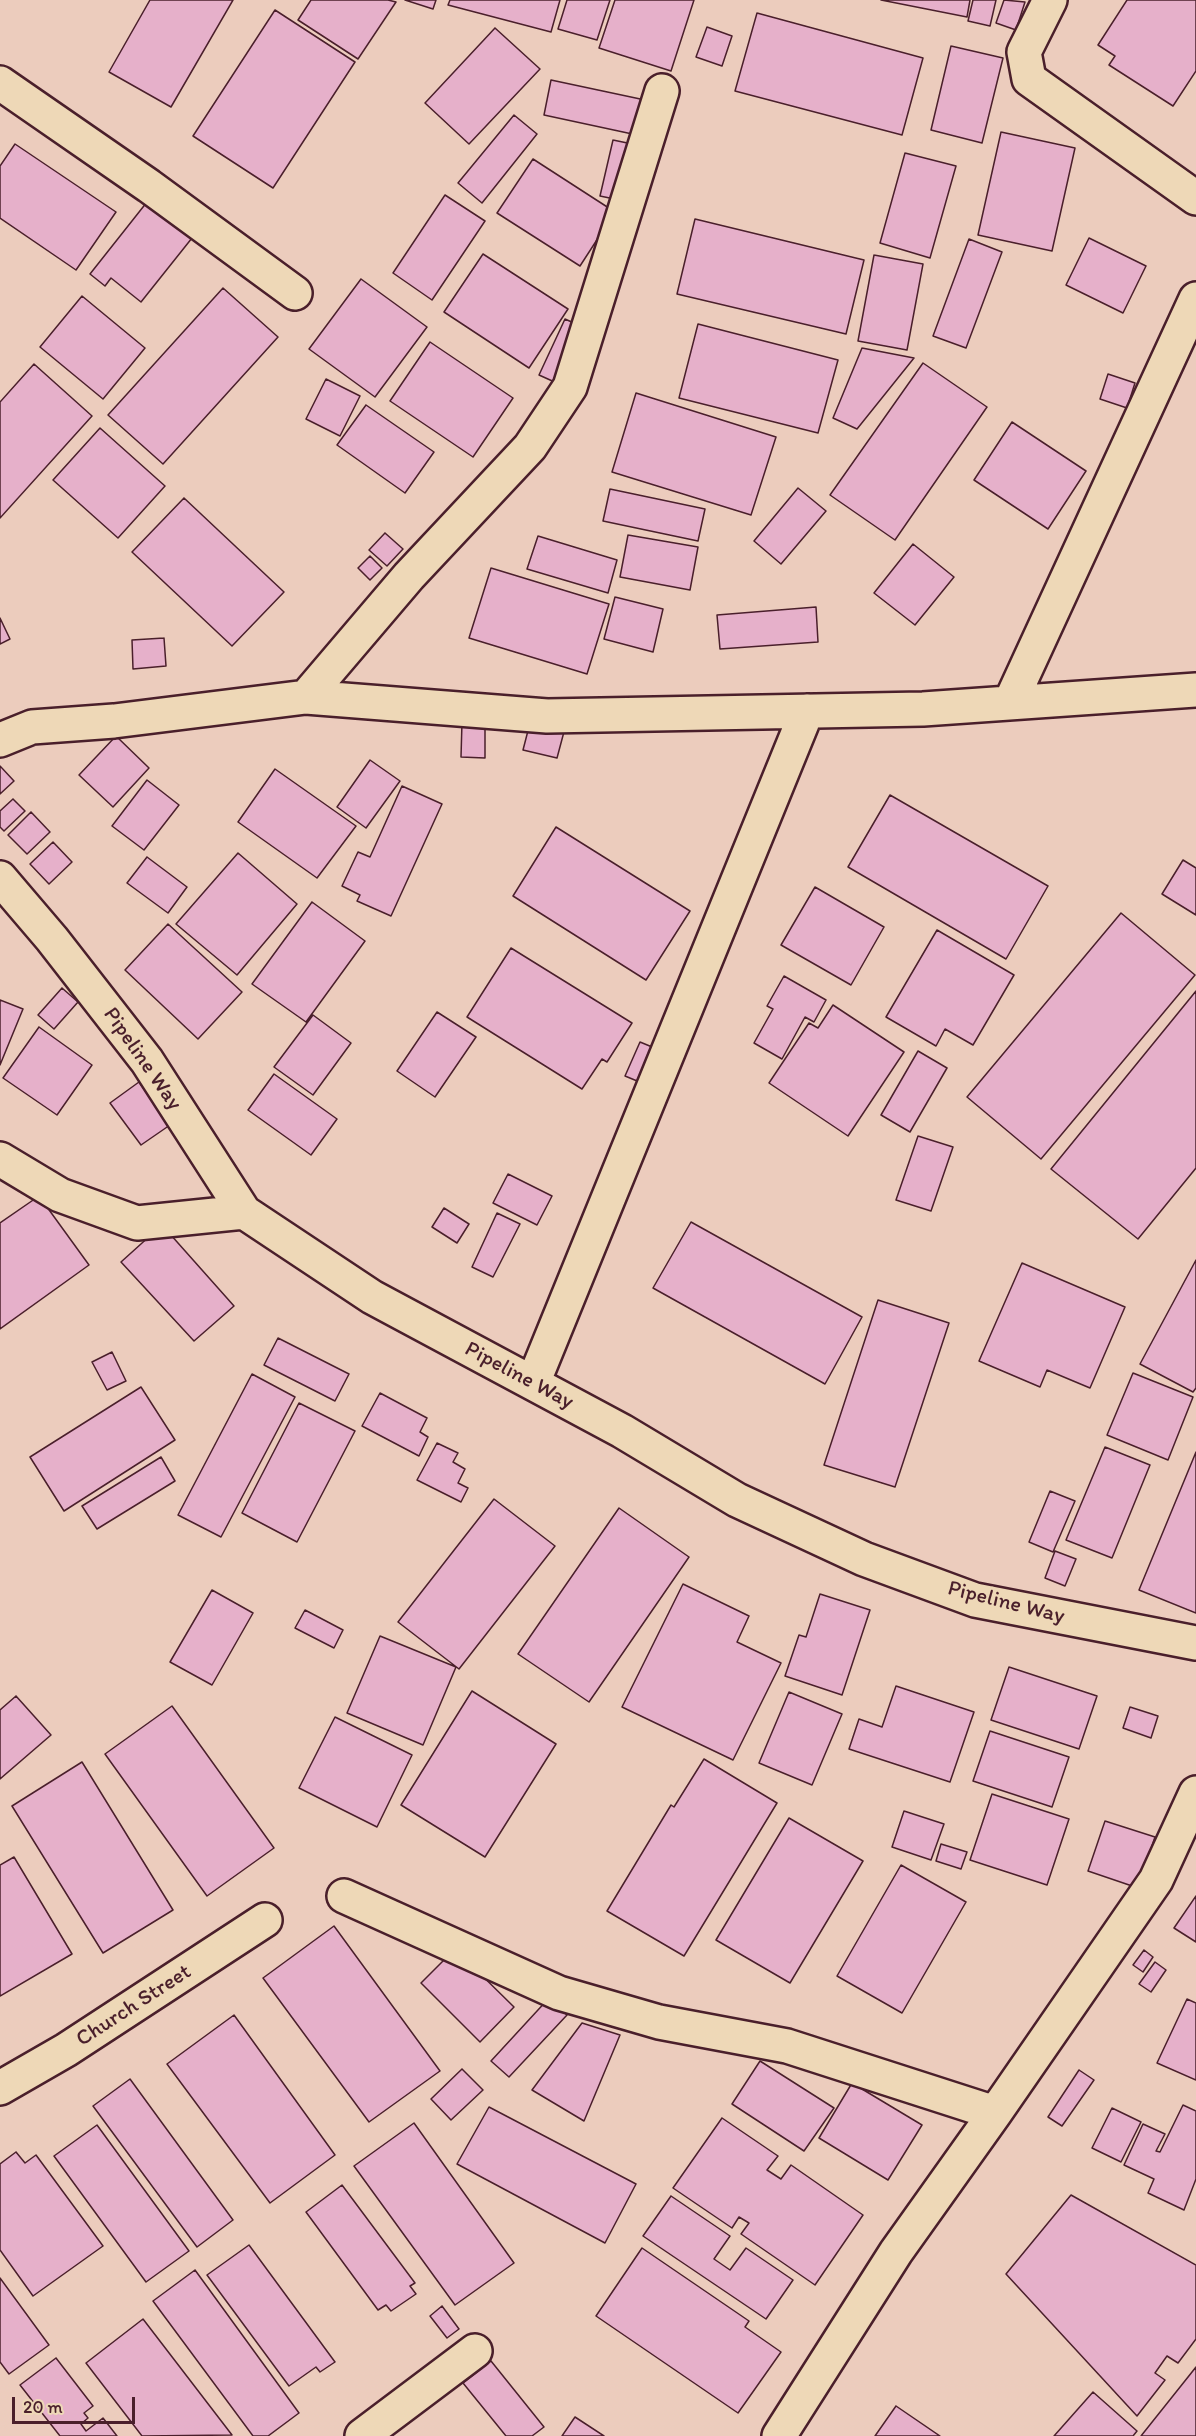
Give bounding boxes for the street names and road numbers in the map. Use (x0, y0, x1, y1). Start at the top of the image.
street label: Pipeline Way (97, 1002, 187, 1116)
street label: Pipeline Way (460, 1336, 578, 1416)
street label: Pipeline Way (945, 1576, 1067, 1630)
street label: Church Street (72, 1959, 196, 2053)

